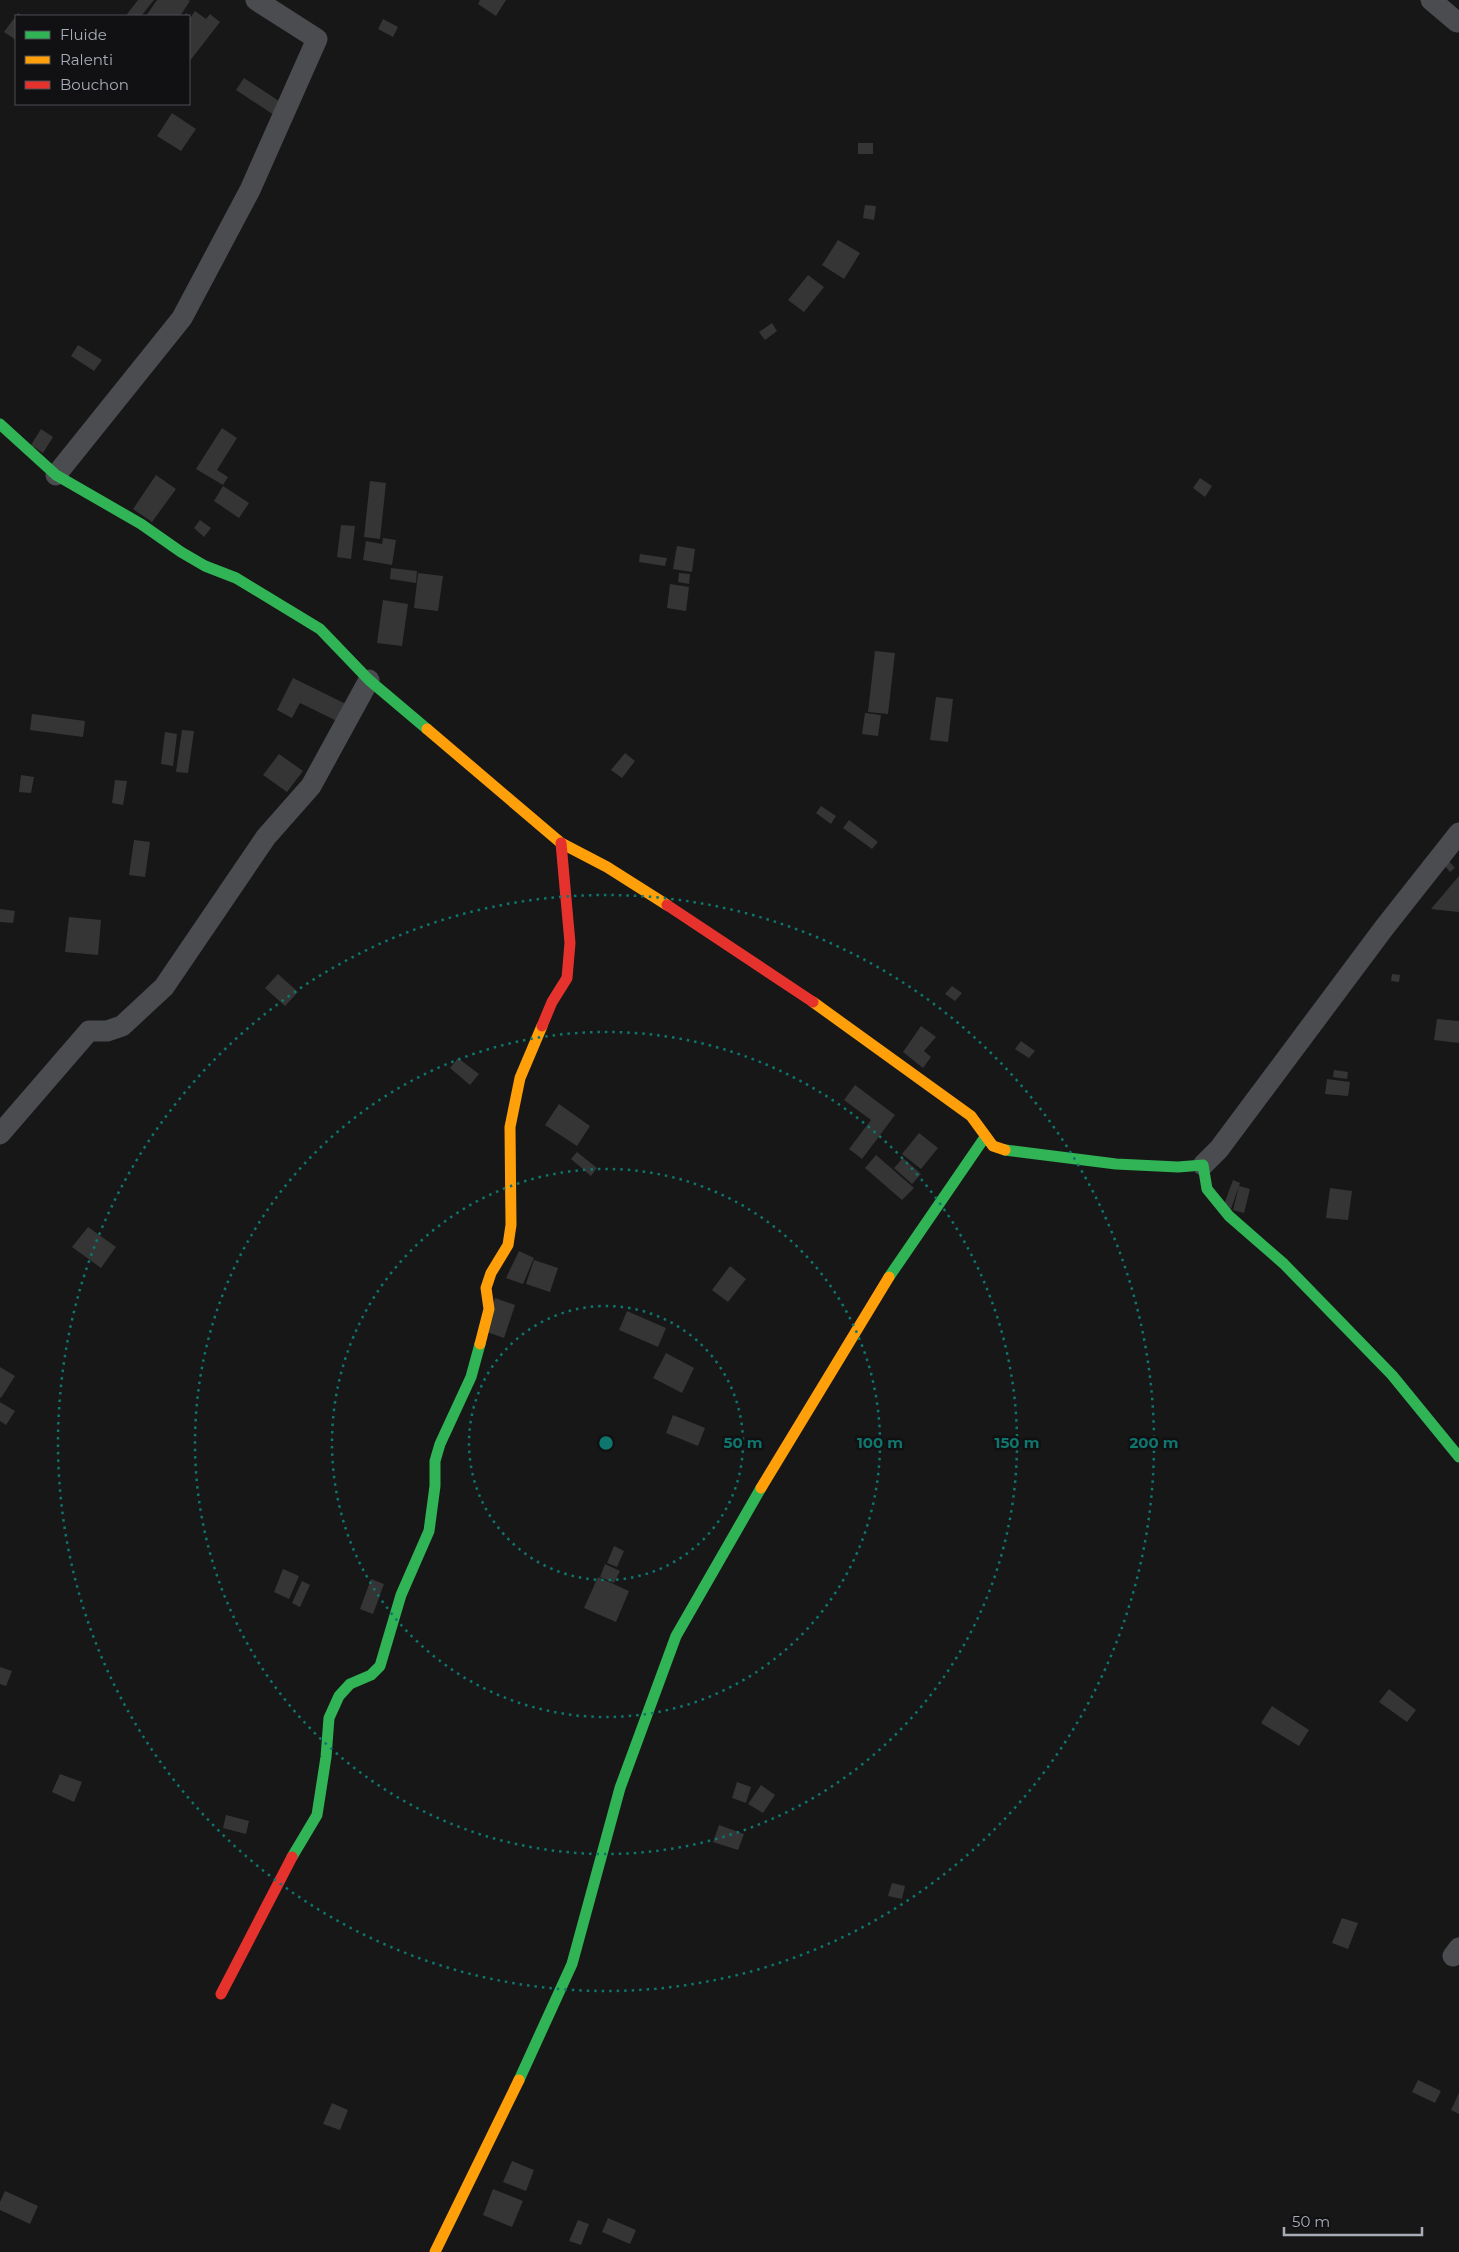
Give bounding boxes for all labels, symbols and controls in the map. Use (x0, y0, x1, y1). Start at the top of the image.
legend (15, 15, 190, 105)
text: Fluide (60, 25, 107, 44)
text: Ralenti (60, 50, 113, 69)
text: Bouchon (60, 75, 129, 94)
text: 50 m (723, 1433, 763, 1452)
text: 100 m (857, 1433, 903, 1452)
text: 150 m (995, 1433, 1039, 1452)
text: 200 m (1129, 1433, 1179, 1452)
centre of rings (597, 1434, 615, 1452)
scale bar (1284, 2204, 1422, 2236)
text: 50 m (1292, 2212, 1330, 2231)

